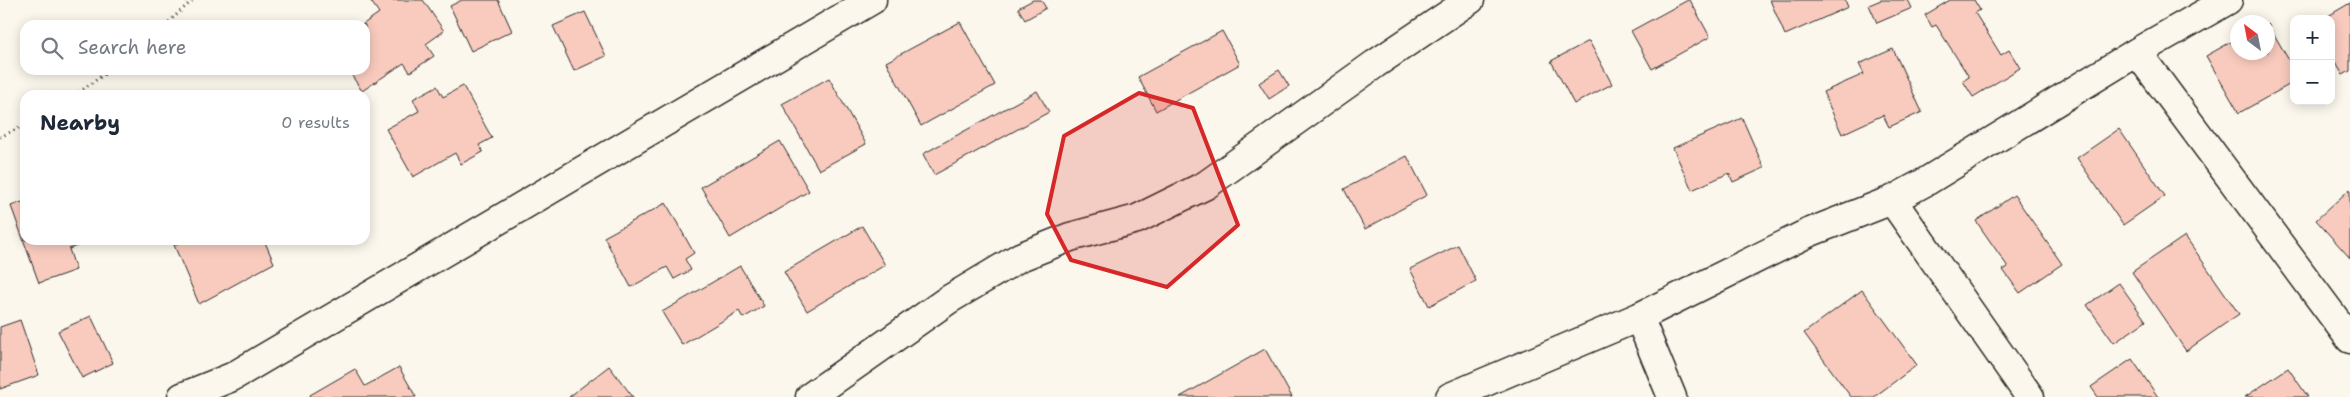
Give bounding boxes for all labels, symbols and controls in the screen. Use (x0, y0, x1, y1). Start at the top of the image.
north arrow (2230, 15, 2275, 60)
map controls (2290, 15, 2335, 105)
button: + (2290, 15, 2335, 60)
search box (20, 20, 370, 75)
icon: search (38, 34, 66, 62)
text: Search here (78, 35, 187, 60)
button: − (2290, 60, 2335, 105)
text: Nearby (40, 109, 120, 137)
text: 0 results (281, 112, 350, 133)

